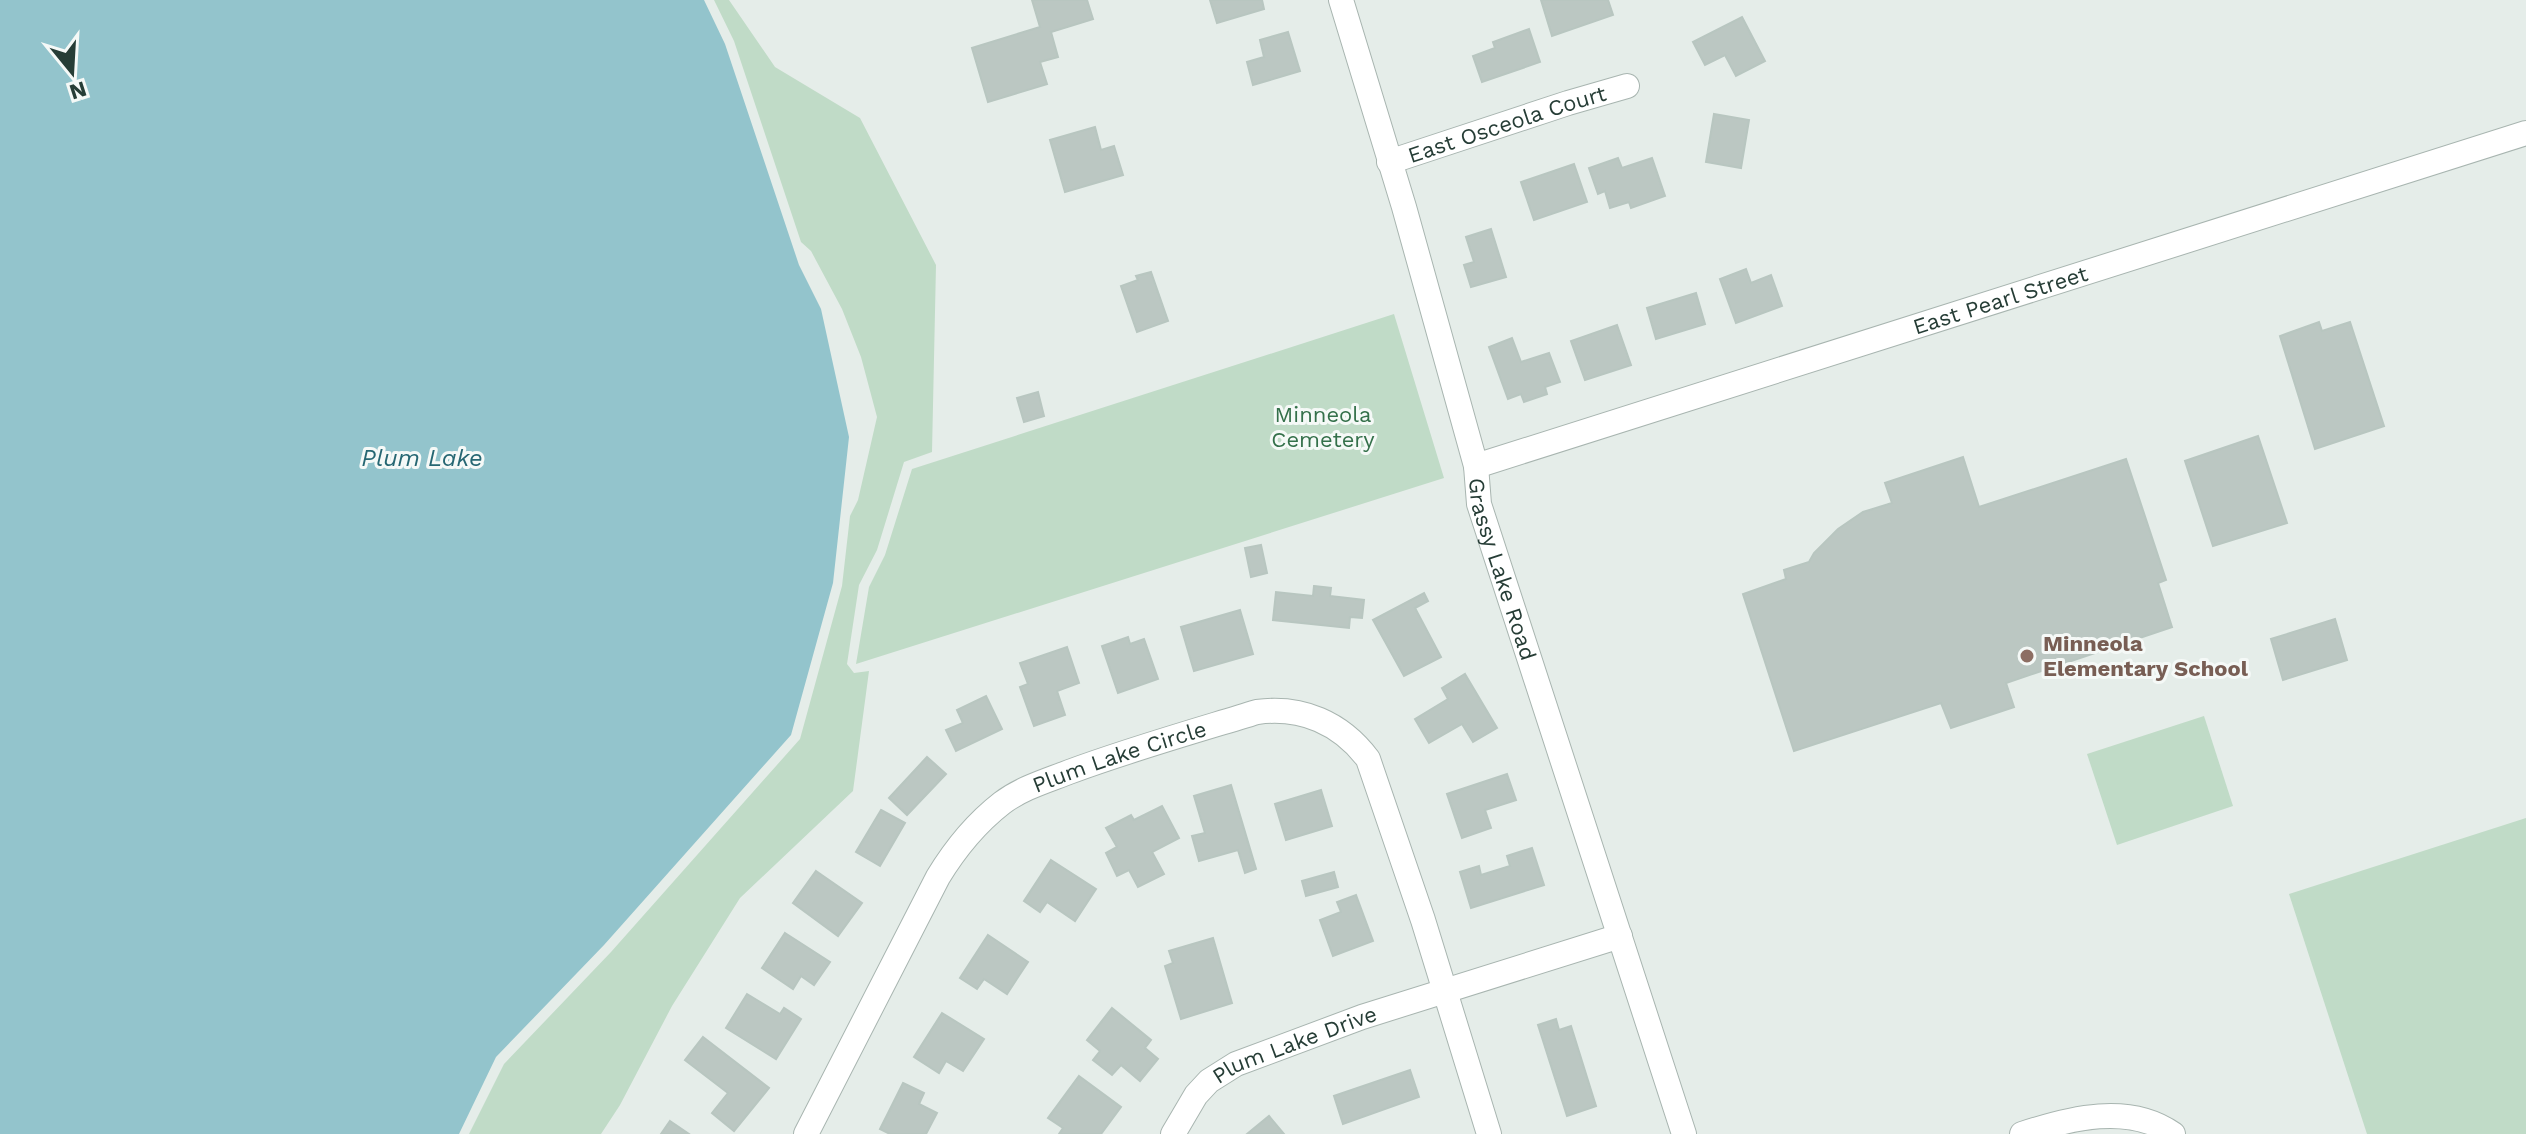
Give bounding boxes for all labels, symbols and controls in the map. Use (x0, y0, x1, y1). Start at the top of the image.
north arrow (32, 32, 112, 112)
text: N (66, 76, 90, 105)
street label: East Osceola Court (1405, 81, 1609, 168)
street label: East Pearl Street (1910, 261, 2091, 340)
park label: Minneola Cemetery (1271, 402, 1375, 452)
water label: Plum Lake (361, 444, 483, 472)
street label: Grassy Lake Road (1464, 477, 1541, 663)
place label: Minneola Elementary School (2043, 631, 2249, 681)
marker: Minneola Elementary School (2018, 647, 2036, 665)
street label: Plum Lake Circle (1029, 716, 1209, 798)
street label: Plum Lake Drive (1208, 1001, 1380, 1089)

